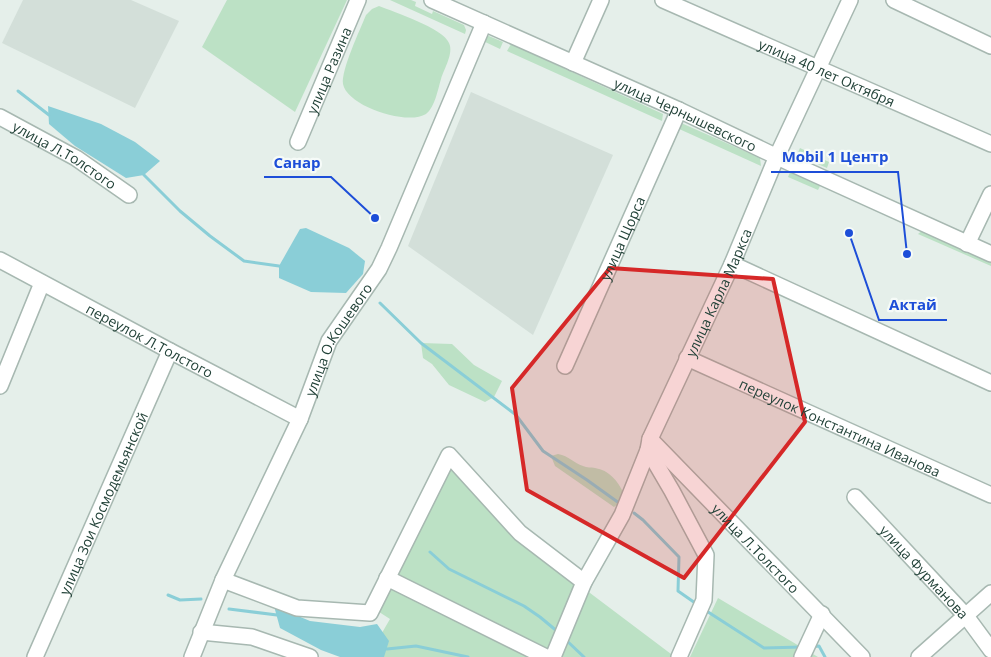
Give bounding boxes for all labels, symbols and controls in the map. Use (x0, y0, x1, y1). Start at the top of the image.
street label: улица Разина (302, 24, 355, 117)
street label: улица 40 лет Октября (756, 34, 898, 110)
street label: улица Чернышевского (611, 73, 760, 155)
street label: улица Л.Толстого (10, 116, 121, 193)
callout: Mobil 1 Центр (771, 142, 898, 172)
text: Mobil 1 Центр (782, 146, 888, 166)
callout: Санар (264, 147, 331, 177)
text: Санар (273, 152, 321, 172)
street label: улица Щорса (595, 193, 649, 283)
street label: улица Карла Маркса (680, 225, 755, 360)
street label: улица О.Кошевого (300, 279, 376, 399)
callout: Актай (879, 290, 947, 320)
text: Актай (889, 294, 937, 314)
street label: переулок Л.Толстого (83, 299, 217, 382)
street label: переулок Константина Иванова (737, 373, 944, 481)
street label: улица Зои Космодемьянской (54, 409, 151, 598)
street label: улица Л.Толстого (708, 499, 804, 597)
street label: улица Фурманова (876, 520, 973, 623)

